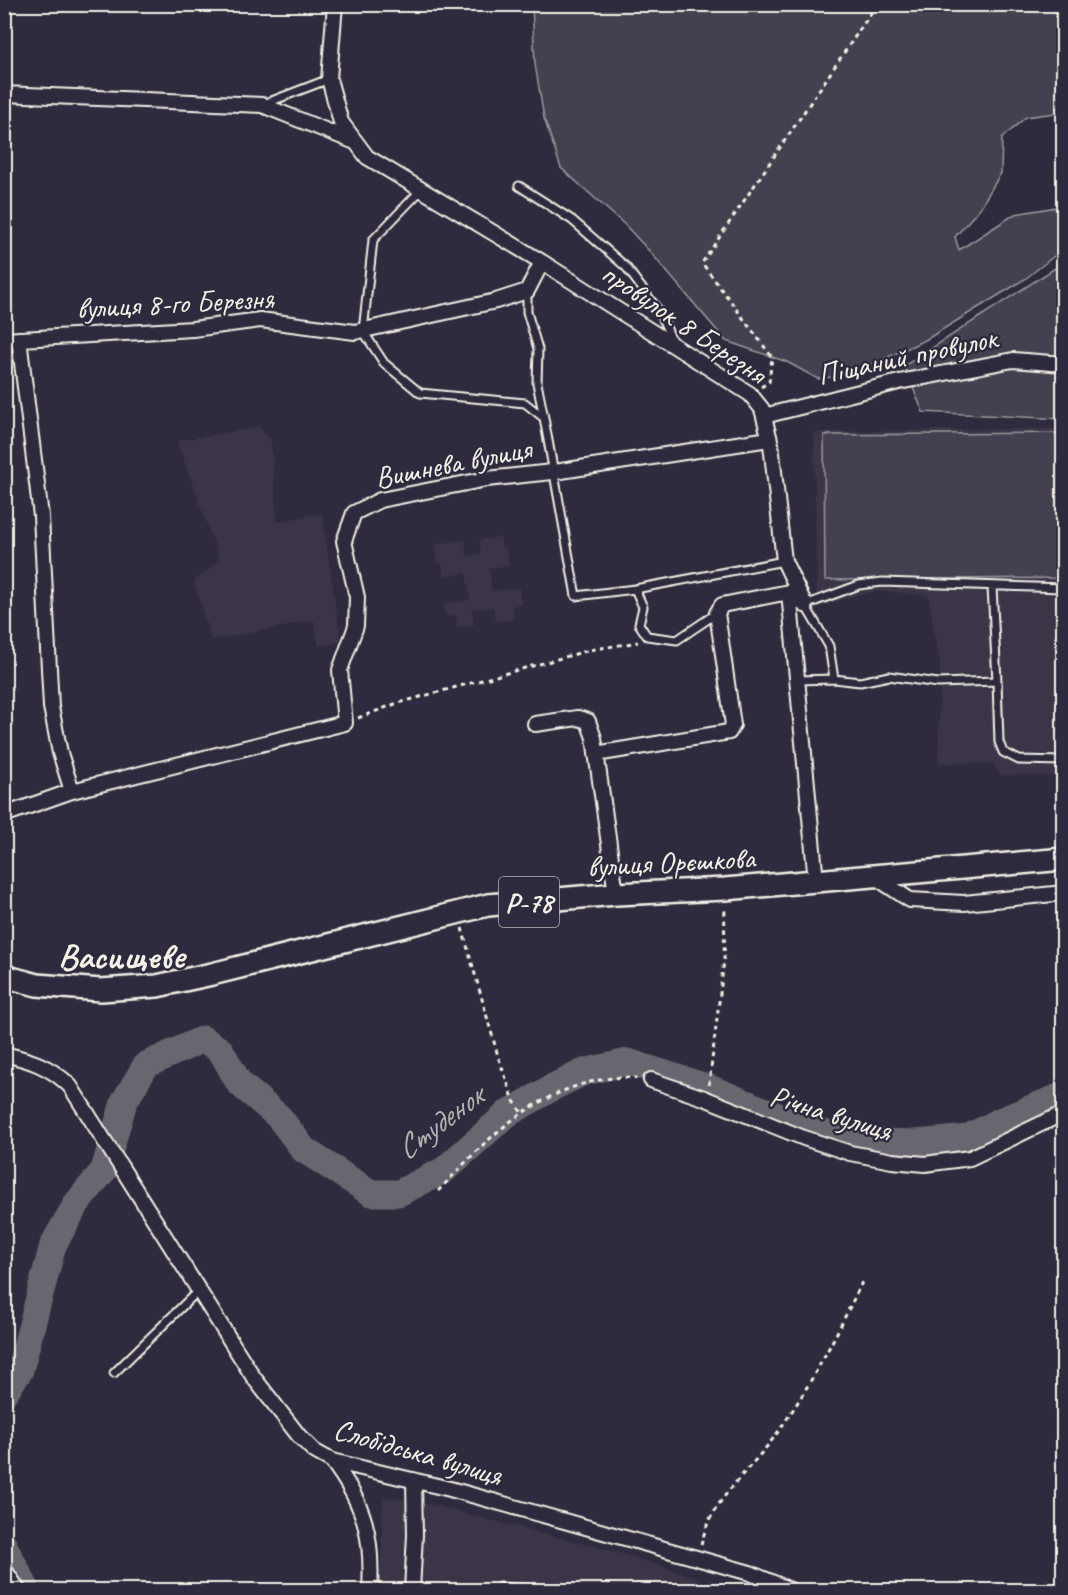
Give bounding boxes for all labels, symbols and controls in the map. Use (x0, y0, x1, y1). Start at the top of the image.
street label: провулок 8 Березня (594, 254, 776, 394)
street label: вулиця 8-го Березня (75, 279, 276, 327)
street label: Піщаний провулок (814, 318, 1002, 394)
street label: Вишнева вулиця (372, 429, 537, 497)
street label: вулиця Орєшкова (586, 839, 758, 885)
road number: Р-78 (499, 877, 559, 927)
district label: Васищеве (58, 933, 187, 979)
water label: Студенок (387, 1072, 496, 1169)
street label: Річна вулиця (765, 1077, 898, 1150)
street label: Слобідська вулиця (329, 1410, 508, 1494)

